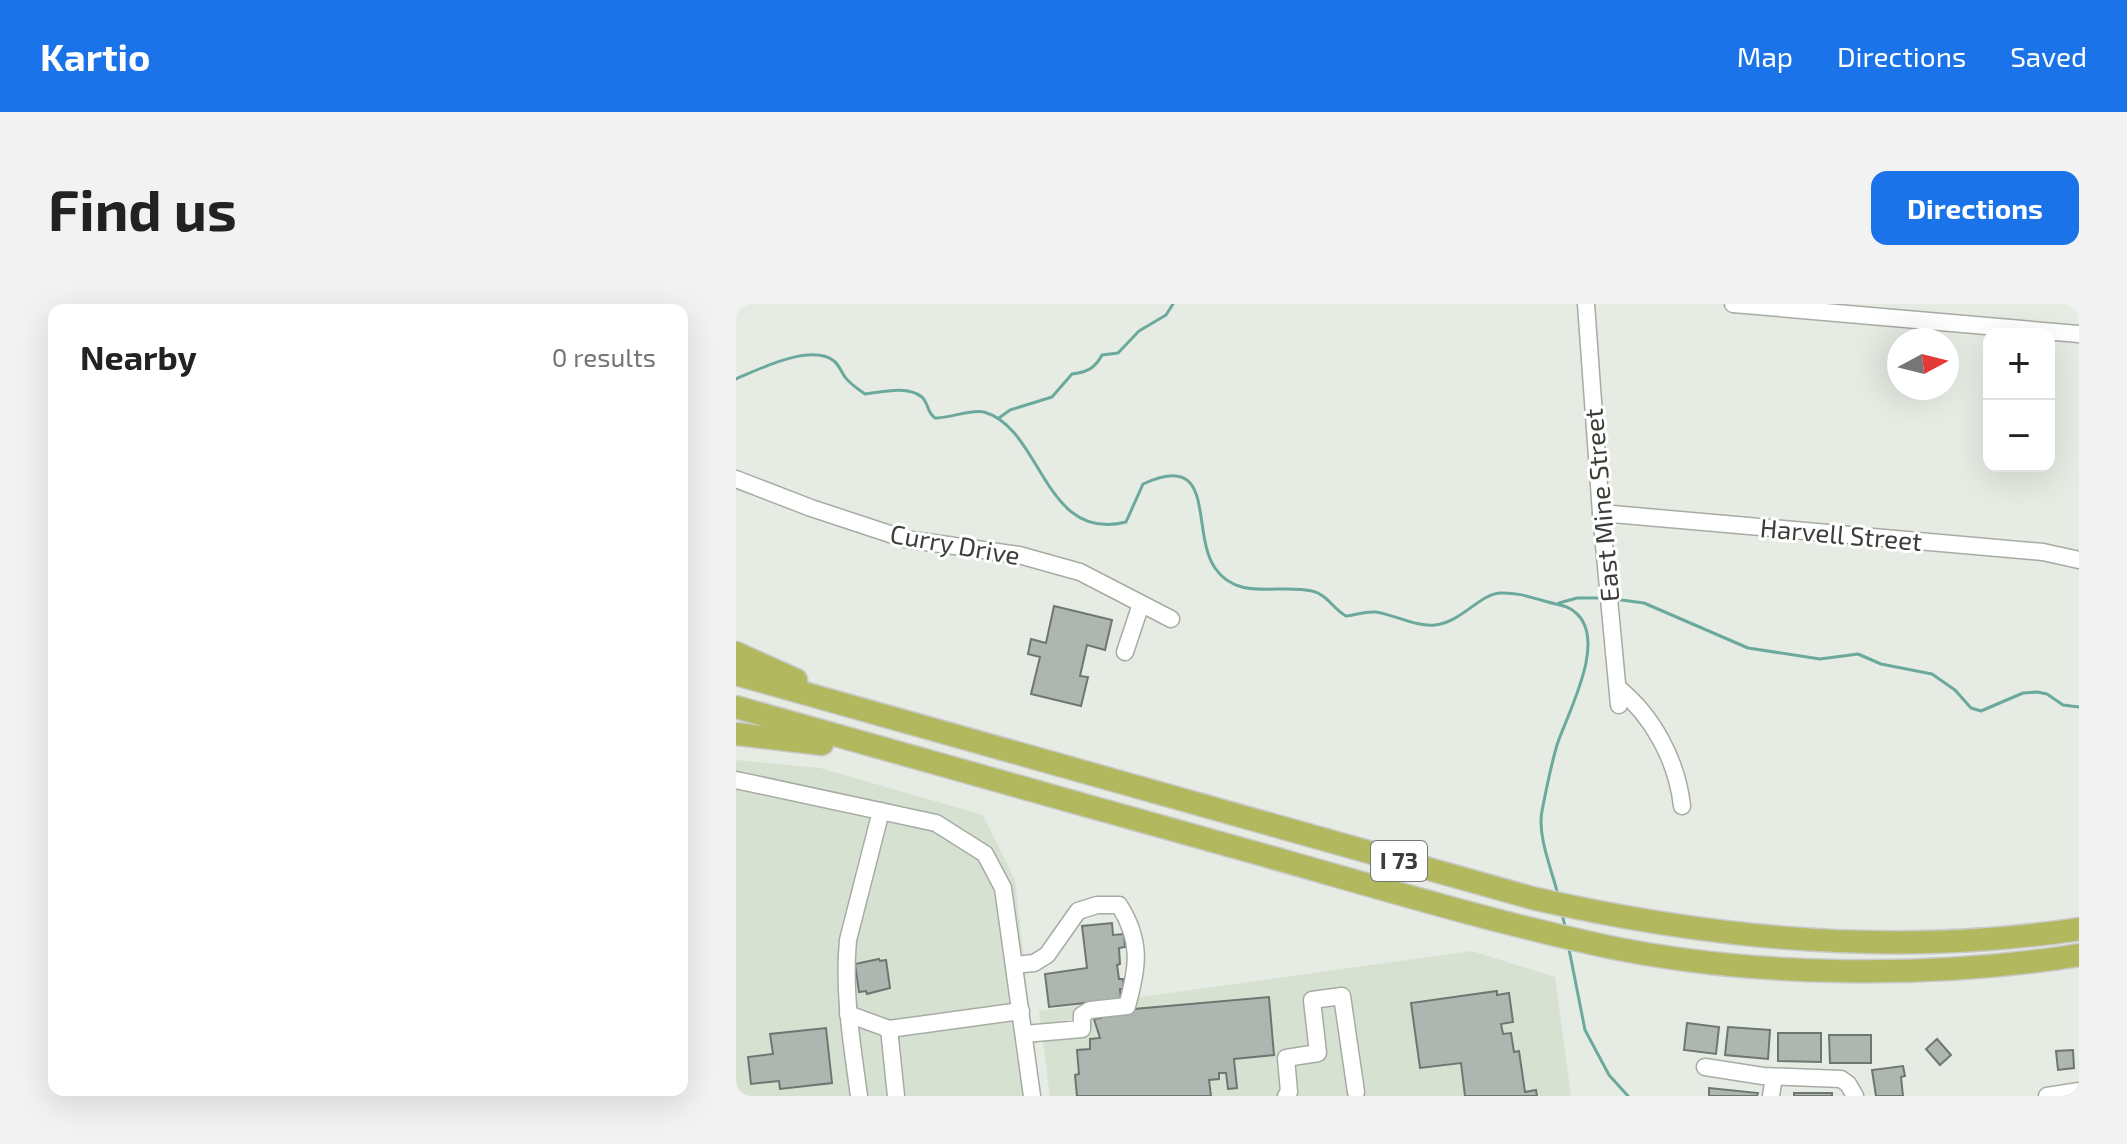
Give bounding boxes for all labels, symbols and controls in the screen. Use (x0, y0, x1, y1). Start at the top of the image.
text: Kartio (40, 33, 150, 79)
text: Map (1737, 39, 1793, 73)
text: Directions (1837, 39, 1966, 73)
text: Saved (2010, 39, 2087, 73)
button: Directions (1871, 171, 2079, 245)
text: Find us (48, 175, 237, 242)
north arrow (1887, 328, 1959, 400)
map controls (1983, 328, 2055, 472)
button: + (1983, 328, 2055, 400)
text: Nearby (80, 336, 197, 377)
text: 0 results (552, 341, 656, 372)
button: − (1983, 400, 2055, 472)
street label: East Mine Street (1577, 407, 1624, 603)
street label: Harvell Street (1759, 511, 1924, 556)
street label: Curry Drive (888, 517, 1023, 570)
road number: I 73 (1371, 841, 1427, 881)

